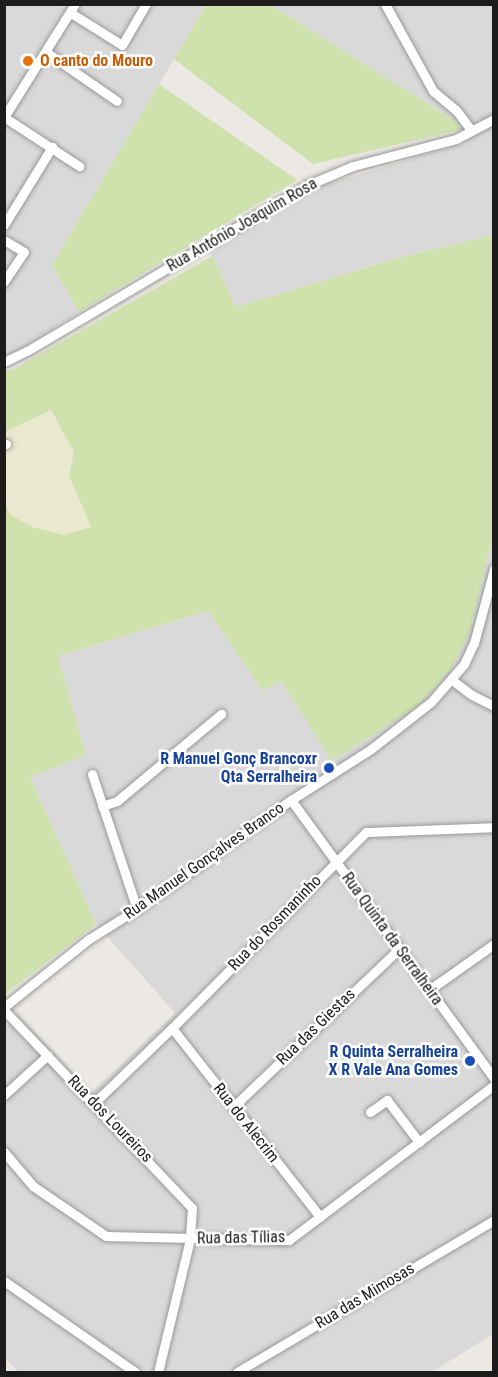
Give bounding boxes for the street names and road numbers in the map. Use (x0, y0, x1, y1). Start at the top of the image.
street label: Rua António Joaquim Rosa (163, 174, 321, 276)
street label: Rua Manuel Gonçalves Branco (120, 798, 288, 924)
street label: Rua Quinta da Serralheira (337, 869, 447, 1009)
street label: Rua do Rosmaninho (224, 871, 326, 975)
street label: Rua das Giestas (273, 985, 359, 1069)
street label: Rua dos Loureiros (64, 1071, 156, 1167)
street label: Rua do Alecrim (209, 1079, 283, 1167)
street label: Rua das Tílias (197, 1228, 285, 1248)
street label: Rua das Mimosas (312, 1259, 418, 1333)

